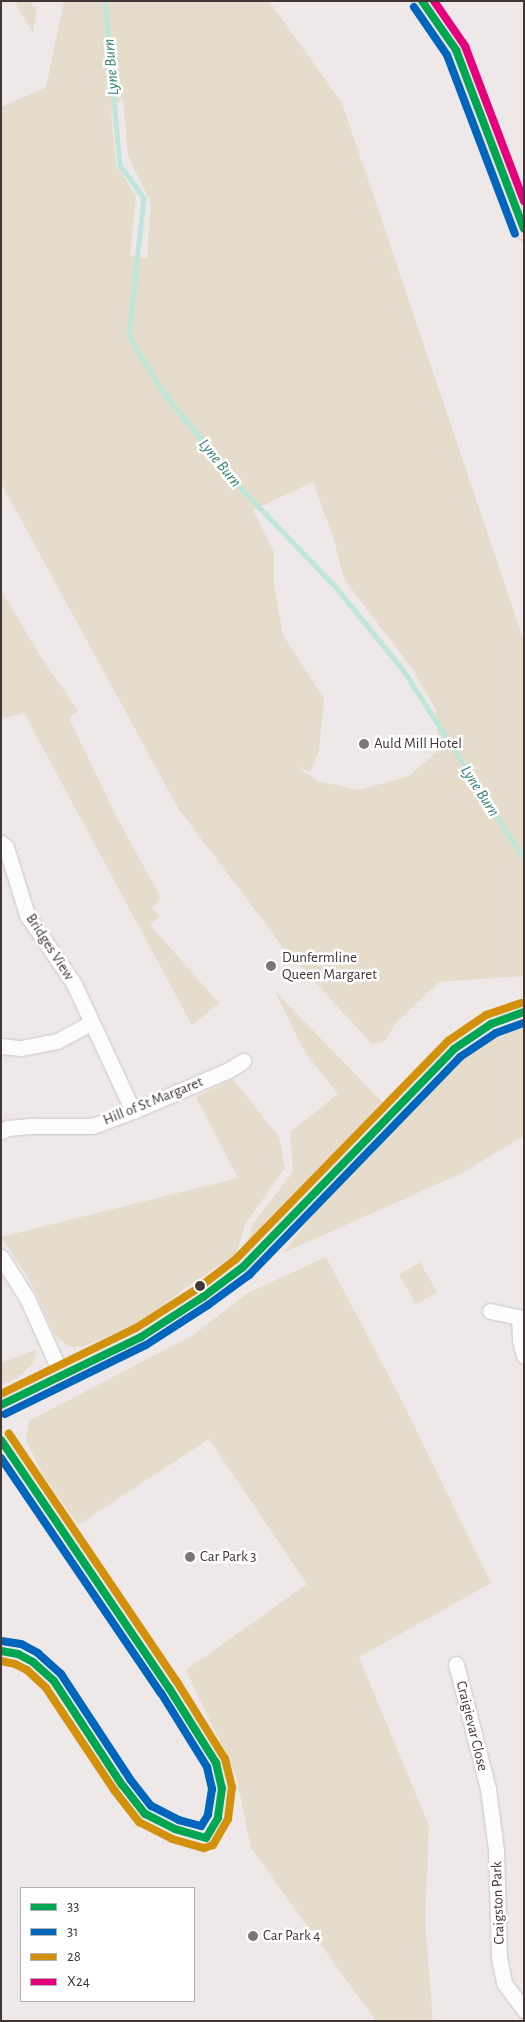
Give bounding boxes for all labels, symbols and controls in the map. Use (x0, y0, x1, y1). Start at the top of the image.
water label: Lyne Burn (99, 38, 123, 96)
water label: Lyne Burn (195, 435, 245, 491)
place label: Auld Mill Hotel (374, 735, 462, 753)
marker: Auld Mill Hotel (358, 738, 370, 750)
water label: Lyne Burn (456, 762, 504, 820)
street label: Bridges View (22, 910, 78, 984)
place label: Dunfermline Queen Margaret (282, 948, 377, 983)
marker: Dunfermline Queen Margaret (264, 959, 278, 973)
street label: Hill of St Margaret (101, 1073, 205, 1129)
unlabelled marker (195, 1281, 205, 1291)
place label: Car Park 3 (200, 1548, 256, 1566)
marker: Car Park 3 (184, 1551, 196, 1563)
street label: Craigievar Close (452, 1679, 492, 1773)
street label: Craigston Park (488, 1861, 508, 1945)
legend (20, 1887, 195, 2002)
text: 33 (67, 1899, 79, 1914)
text: 31 (67, 1924, 78, 1939)
place label: Car Park 4 (263, 1927, 320, 1945)
marker: Car Park 4 (247, 1930, 259, 1942)
text: 28 (67, 1949, 81, 1964)
text: X24 (67, 1974, 90, 1989)

